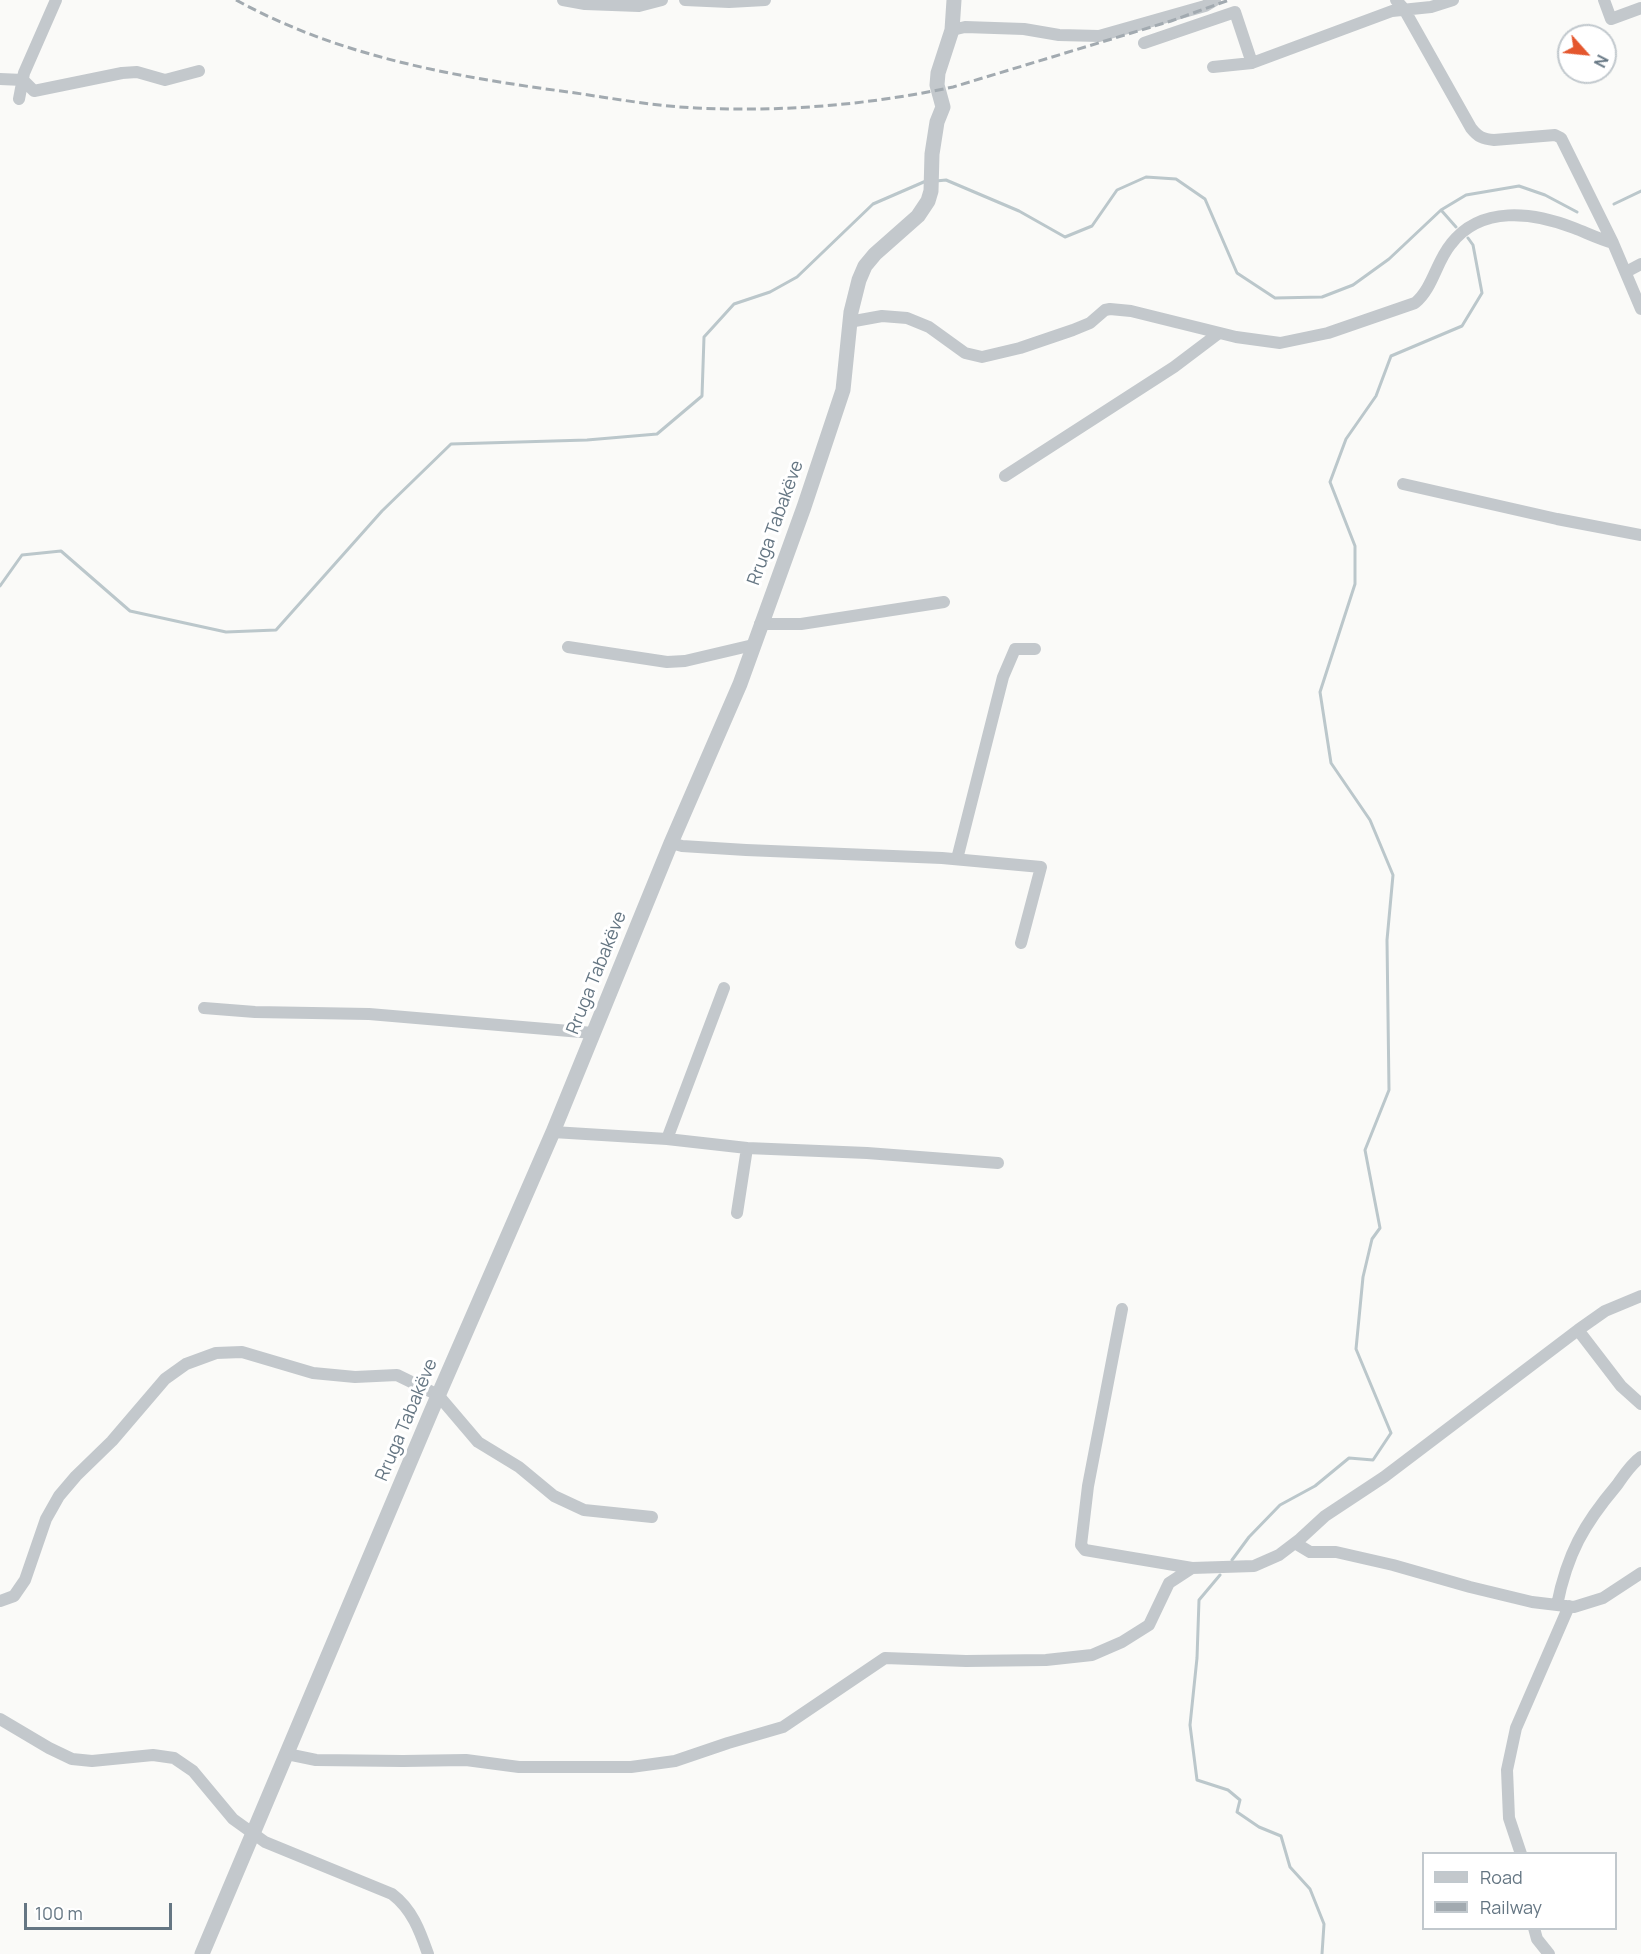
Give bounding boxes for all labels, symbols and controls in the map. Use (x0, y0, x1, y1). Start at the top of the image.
north arrow (1557, 24, 1617, 84)
text: N (1589, 51, 1614, 71)
street label: Rruga Tabakëve (743, 458, 809, 588)
street label: Rruga Tabakëve (562, 908, 632, 1038)
street label: Rruga Tabakëve (371, 1356, 443, 1484)
legend (1422, 1852, 1617, 1930)
text: Road (1480, 1865, 1523, 1889)
scale bar (27, 1891, 176, 1929)
text: Railway (1480, 1895, 1542, 1919)
text: 100 m (35, 1901, 83, 1925)

